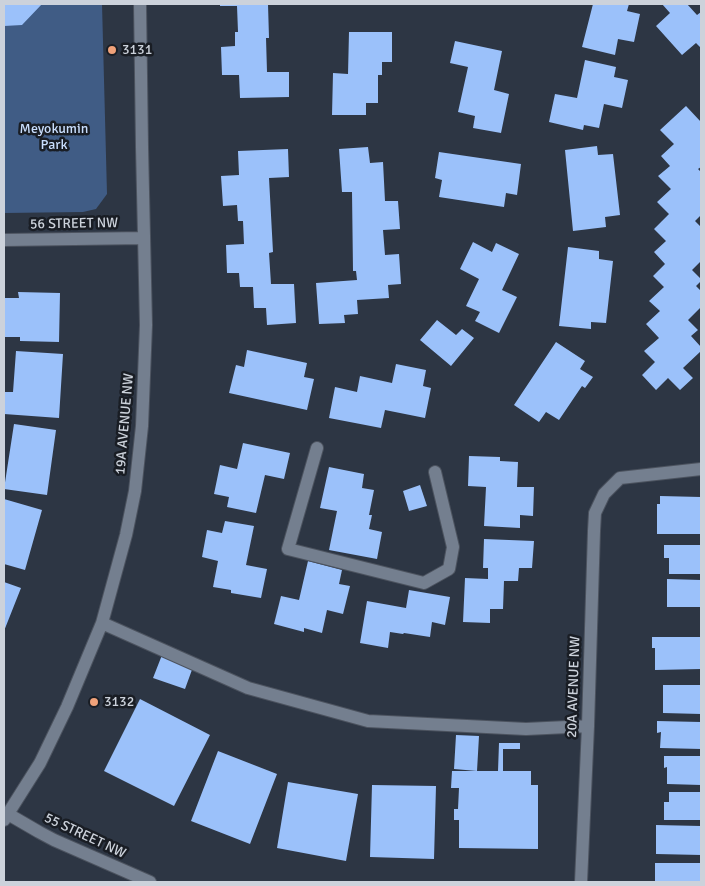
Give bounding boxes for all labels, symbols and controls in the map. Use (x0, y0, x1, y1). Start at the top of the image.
place label: 3131 (122, 42, 152, 58)
marker: 3131 (106, 44, 118, 56)
park label: Meyokumin Park (20, 121, 88, 154)
street label: 56 STREET NW (30, 215, 118, 233)
street label: 19A AVENUE NW (112, 373, 138, 475)
street label: 20A AVENUE NW (564, 636, 584, 738)
place label: 3132 (104, 694, 134, 710)
marker: 3132 (88, 696, 100, 708)
street label: 55 STREET NW (42, 810, 128, 862)

